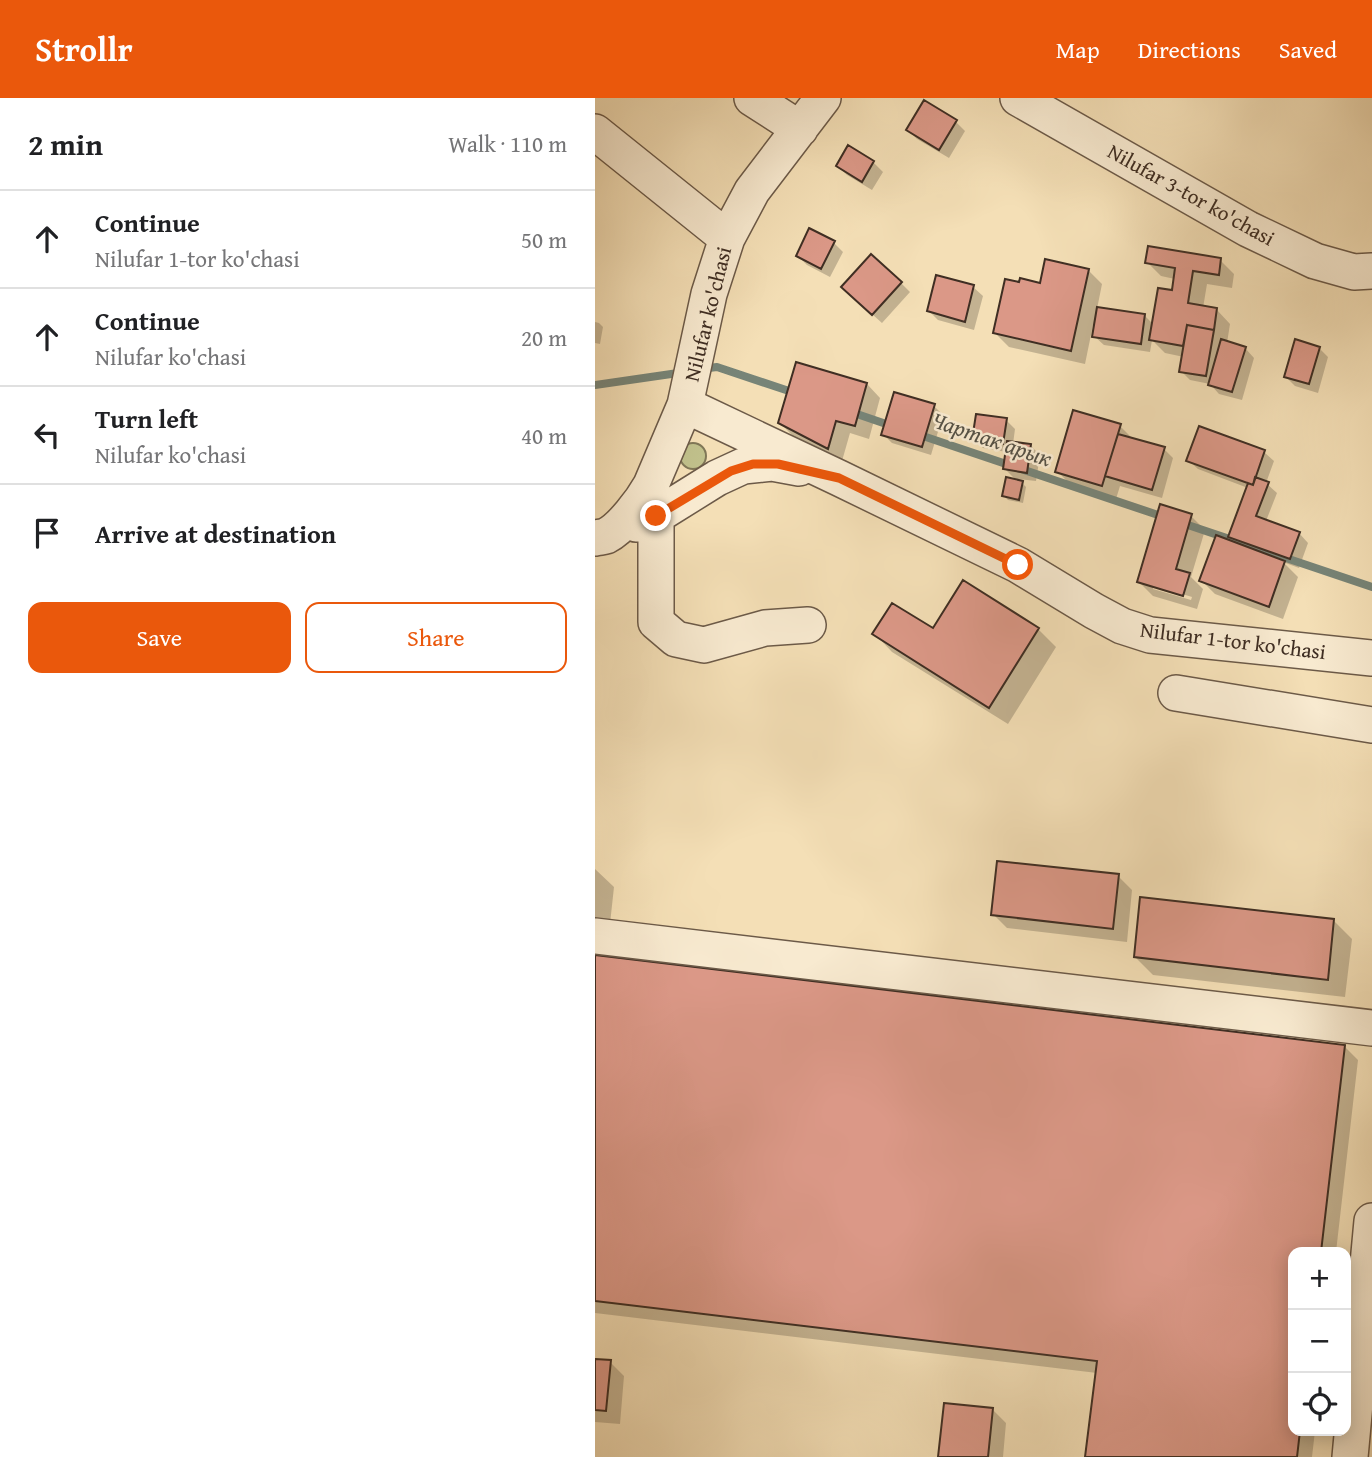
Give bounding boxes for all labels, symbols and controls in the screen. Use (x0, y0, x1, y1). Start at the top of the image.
text: Strollr (35, 25, 133, 73)
text: Map (1056, 32, 1100, 67)
text: Directions (1138, 32, 1241, 67)
text: Saved (1279, 32, 1337, 67)
text: 2 min (28, 122, 103, 166)
text: Walk · 110 m (448, 127, 567, 160)
street label: Nilufar 3-tor ko'chasi (1102, 136, 1281, 253)
text: Continue (95, 203, 200, 242)
icon: ahead (28, 220, 66, 258)
text: 50 m (521, 223, 567, 256)
text: Nilufar 1-tor ko'chasi (95, 242, 300, 275)
street label: Nilufar ko'chasi (676, 243, 739, 385)
text: Continue (95, 301, 200, 340)
icon: ahead (28, 318, 66, 356)
text: 20 m (521, 321, 567, 354)
text: Nilufar ko'chasi (95, 340, 246, 373)
text: Turn left (95, 399, 198, 438)
water label: Чартак арык (928, 403, 1057, 475)
icon: left (28, 416, 66, 454)
text: 40 m (521, 419, 567, 452)
text: Nilufar ko'chasi (95, 438, 246, 471)
route end (640, 500, 671, 531)
icon: arrive (28, 514, 66, 552)
text: Arrive at destination (95, 514, 336, 553)
route start (1002, 549, 1033, 580)
button: Save (28, 602, 291, 673)
button: Share (305, 602, 567, 673)
street label: Nilufar 1-tor ko'chasi (1138, 614, 1328, 667)
map controls (1288, 1247, 1351, 1436)
button: + (1288, 1247, 1351, 1310)
button: − (1288, 1310, 1351, 1373)
button: locate (1288, 1373, 1351, 1436)

